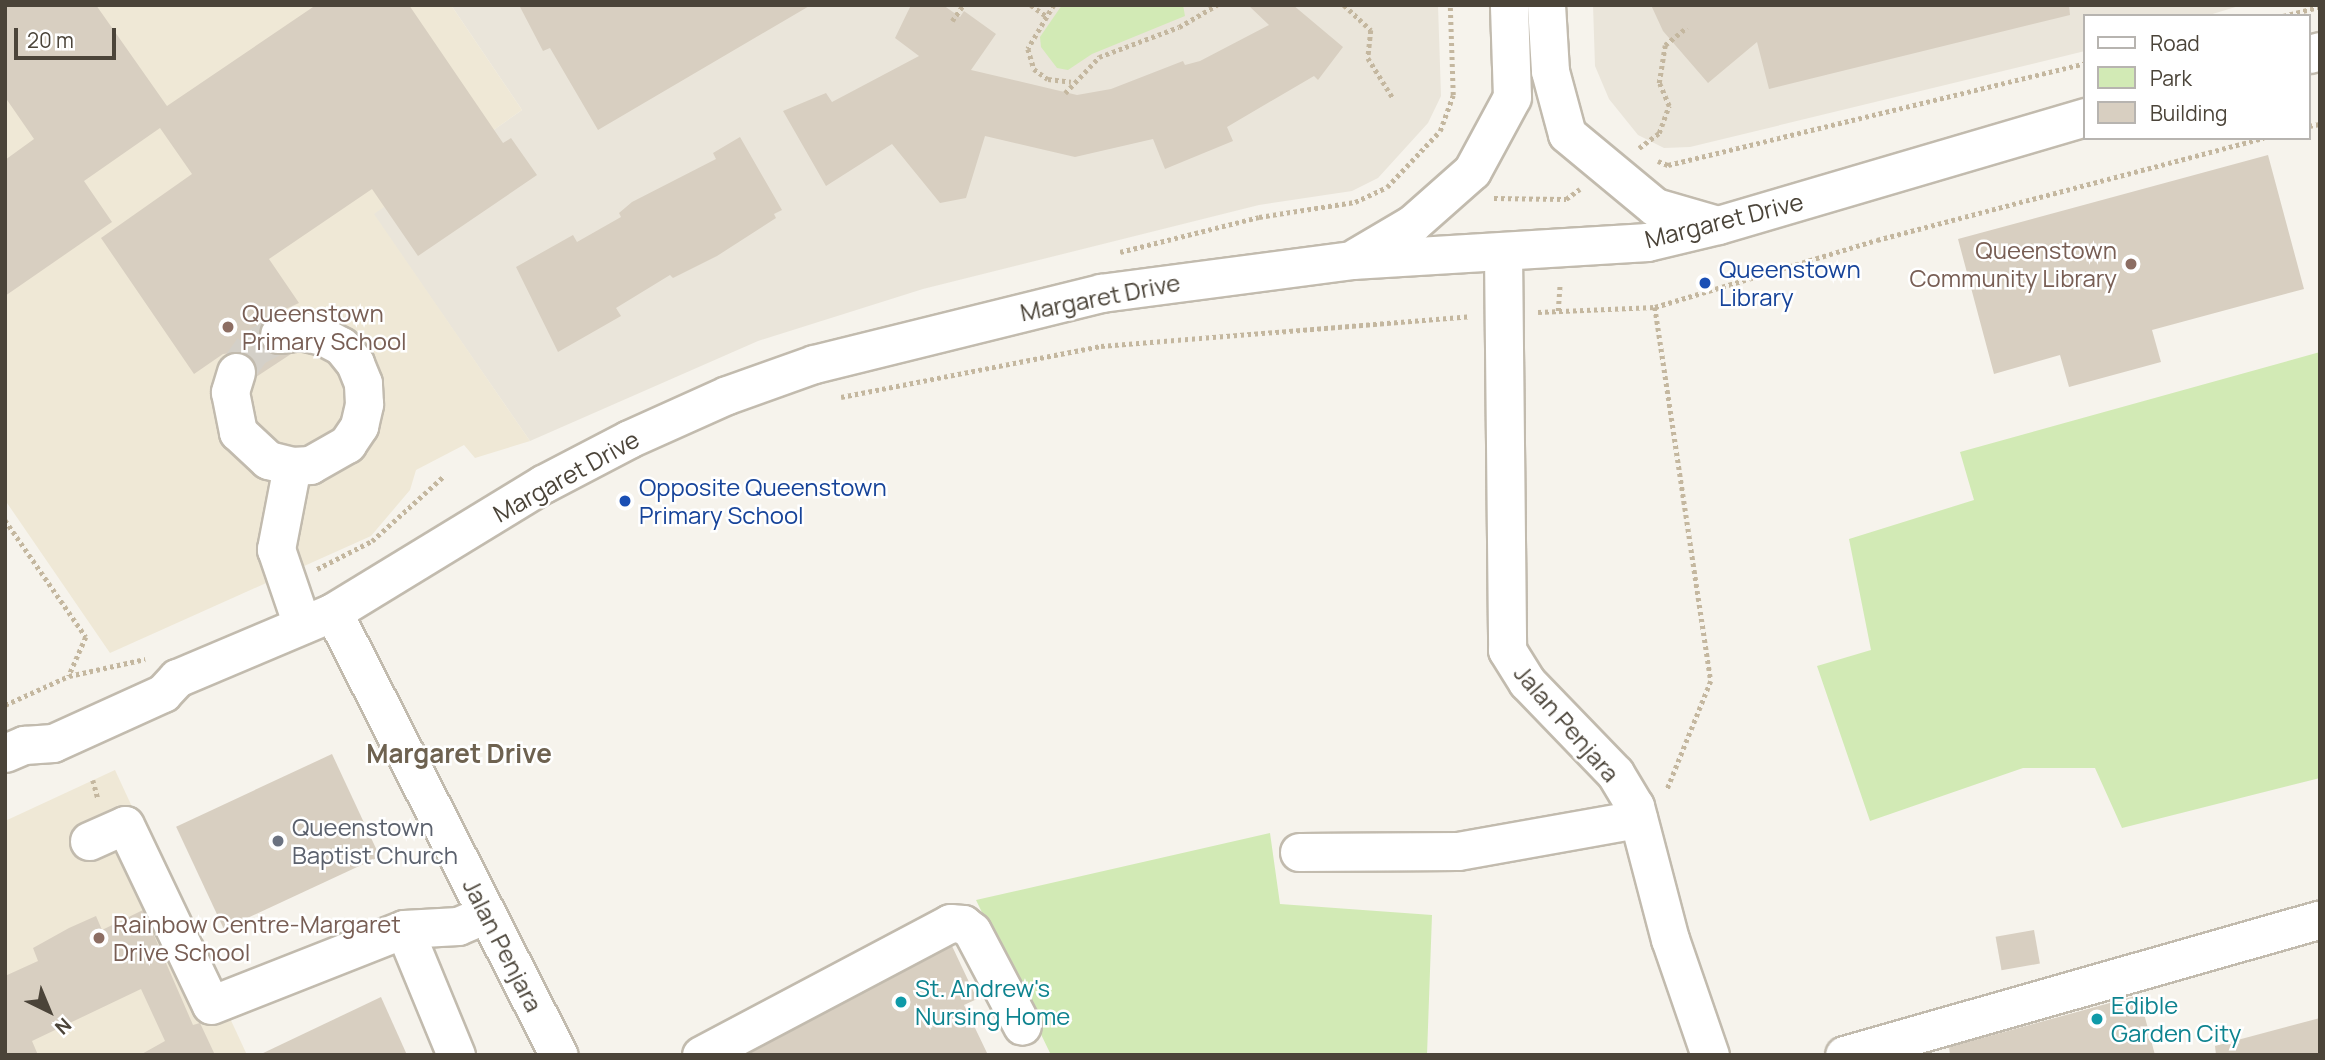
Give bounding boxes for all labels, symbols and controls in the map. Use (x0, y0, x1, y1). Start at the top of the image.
scale bar (18, 14, 119, 58)
legend (2084, 14, 2311, 140)
text: 20 m (27, 26, 74, 54)
text: Road (2150, 29, 2200, 57)
text: Park (2150, 64, 2192, 92)
text: Building (2150, 99, 2227, 127)
street label: Margaret Drive (1642, 186, 1806, 254)
place label: Queenstown Community Library (1909, 236, 2117, 292)
place label: Queenstown Library (1719, 255, 1861, 311)
marker: Queenstown Community Library (2123, 256, 2139, 272)
street label: Margaret Drive (1018, 267, 1182, 327)
marker: Queenstown Library (1697, 275, 1713, 291)
place label: Queenstown Primary School (242, 299, 407, 355)
marker: Queenstown Primary School (220, 319, 236, 335)
street label: Margaret Drive (488, 424, 644, 528)
place label: Opposite Queenstown Primary School (639, 473, 887, 529)
marker: Opposite Queenstown Primary School (617, 493, 633, 509)
street label: Jalan Penjara (1508, 659, 1626, 787)
district label: Margaret Drive (366, 738, 552, 770)
place label: Queenstown Baptist Church (292, 813, 458, 869)
marker: Queenstown Baptist Church (270, 833, 286, 849)
street label: Jalan Penjara (457, 874, 549, 1016)
place label: Rainbow Centre-Margaret Drive School (113, 910, 401, 966)
marker: Rainbow Centre-Margaret Drive School (91, 930, 107, 946)
place label: St. Andrew's Nursing Home (915, 974, 1070, 1030)
north arrow (14, 976, 84, 1046)
place label: Edible Garden City (2111, 991, 2241, 1047)
marker: St. Andrew's Nursing Home (893, 994, 909, 1010)
marker: Edible Garden City (2089, 1011, 2105, 1027)
text: N (49, 1012, 77, 1041)

